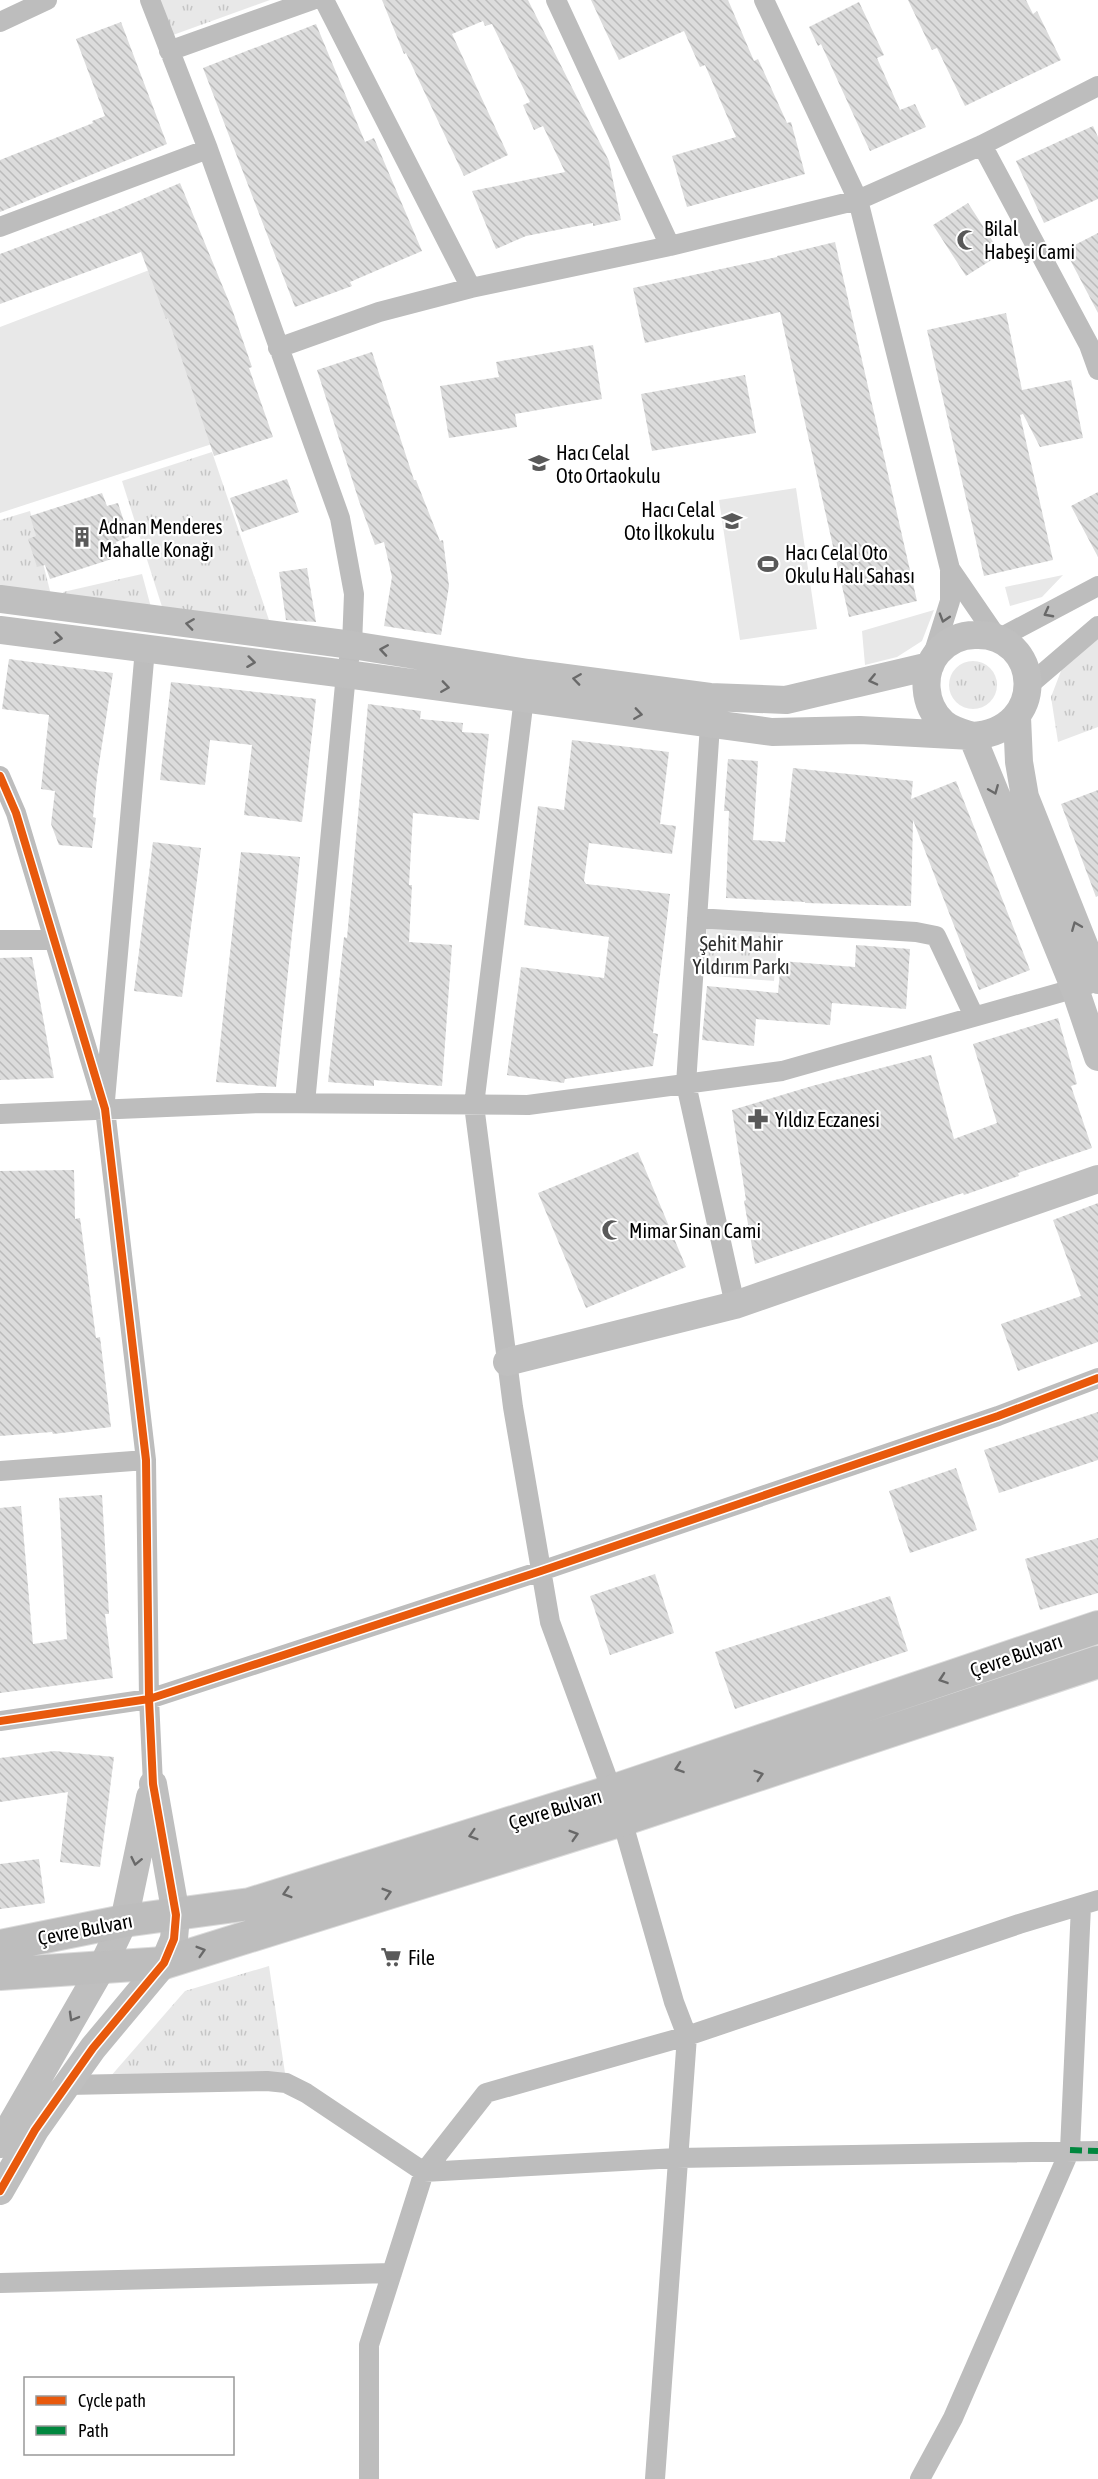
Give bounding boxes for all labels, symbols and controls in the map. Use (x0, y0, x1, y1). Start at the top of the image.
place label: Bilal Habeşi Cami (984, 217, 1075, 263)
mosque icon: Bilal Habeşi Cami (955, 228, 979, 252)
place label: Hacı Celal Oto Ortaokulu (556, 441, 661, 487)
school or university icon: Hacı Celal Oto Ortaokulu (527, 451, 551, 475)
place label: Hacı Celal Oto İlkokulu (624, 498, 716, 544)
school or university icon: Hacı Celal Oto İlkokulu (720, 509, 744, 533)
place label: Adnan Menderes Mahalle Konağı (99, 515, 223, 561)
building icon: Adnan Menderes Mahalle Konağı (70, 525, 94, 549)
place label: Hacı Celal Oto Okulu Halı Sahası (785, 541, 915, 587)
sports icon: Hacı Celal Oto Okulu Halı Sahası (756, 552, 780, 576)
one-way arrow (1044, 606, 1054, 617)
one-way arrow (939, 612, 952, 623)
one-way arrow (186, 619, 195, 631)
one-way arrow (53, 631, 63, 643)
one-way arrow (379, 644, 389, 657)
one-way arrow (247, 656, 256, 668)
one-way arrow (868, 672, 878, 685)
one-way arrow (572, 674, 581, 686)
one-way arrow (440, 681, 449, 693)
one-way arrow (633, 708, 643, 720)
one-way arrow (987, 784, 999, 795)
one-way arrow (1071, 921, 1083, 932)
park label: Şehit Mahir Yıldırım Parkı (692, 932, 790, 978)
pharmacy icon: Yıldız Eczanesi (746, 1107, 770, 1131)
place label: Yıldız Eczanesi (775, 1108, 880, 1131)
mosque icon: Mimar Sinan Cami (600, 1218, 624, 1242)
place label: Mimar Sinan Cami (629, 1219, 761, 1242)
street label: Çevre Bulvarı (967, 1629, 1065, 1681)
one-way arrow (938, 1672, 949, 1684)
one-way arrow (674, 1761, 685, 1774)
one-way arrow (753, 1770, 764, 1782)
street label: Çevre Bulvarı (506, 1784, 604, 1834)
one-way arrow (468, 1827, 479, 1840)
one-way arrow (568, 1830, 578, 1843)
one-way arrow (131, 1856, 144, 1866)
one-way arrow (282, 1886, 293, 1898)
one-way arrow (381, 1888, 392, 1900)
street label: Çevre Bulvarı (36, 1909, 134, 1949)
supermarket icon: File (379, 1945, 403, 1969)
one-way arrow (195, 1946, 206, 1958)
place label: File (408, 1946, 435, 1969)
one-way arrow (69, 2011, 80, 2022)
legend (24, 2377, 234, 2455)
text: Cycle path (78, 2390, 146, 2411)
text: Path (78, 2420, 109, 2441)

